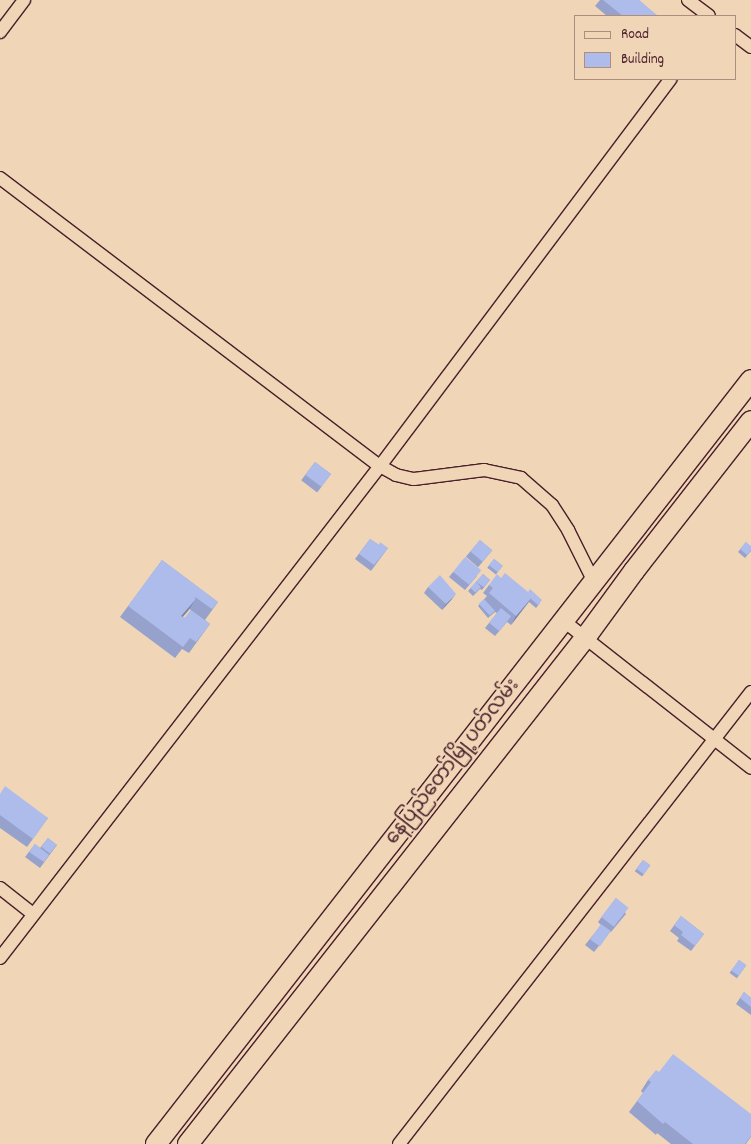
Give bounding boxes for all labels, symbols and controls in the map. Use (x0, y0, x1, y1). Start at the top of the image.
legend (574, 15, 736, 80)
text: Road (621, 24, 649, 46)
text: Building (621, 49, 664, 71)
street label: နေပြည်တော်မြို့ပတ်လမ်း (382, 676, 526, 850)

